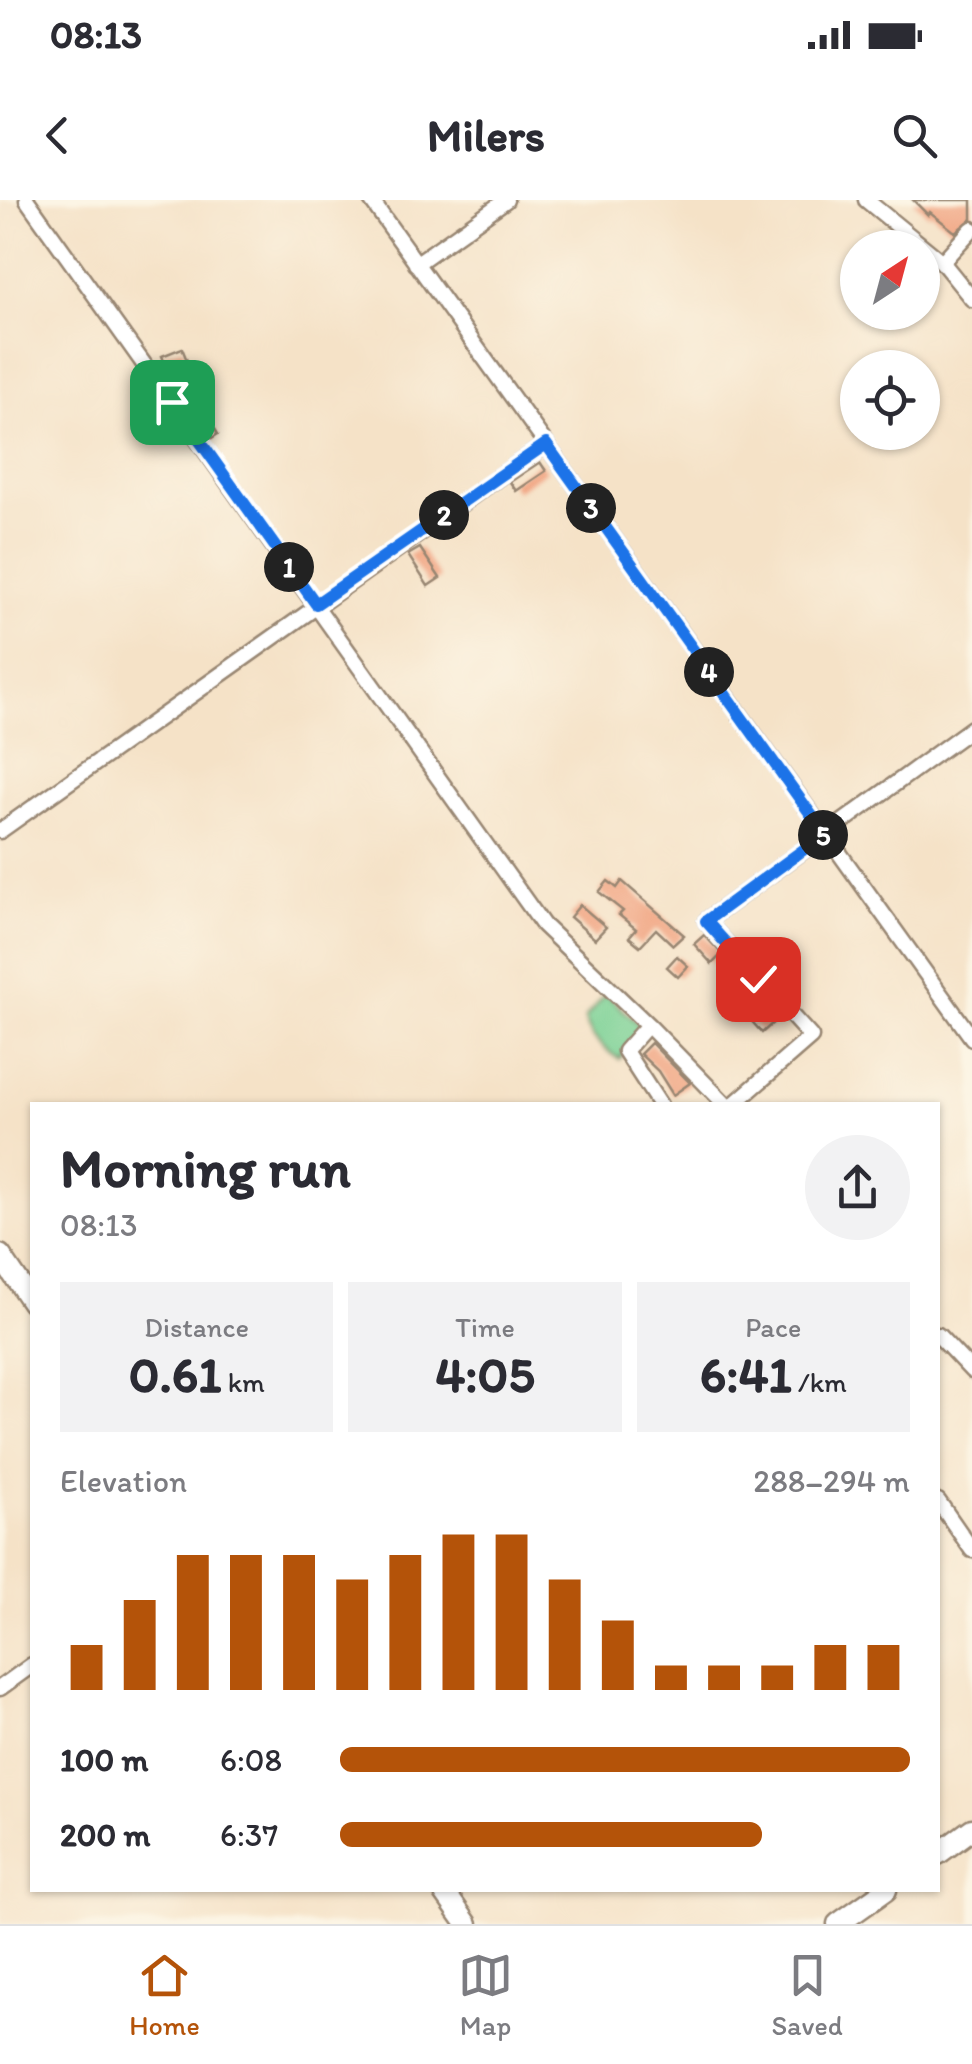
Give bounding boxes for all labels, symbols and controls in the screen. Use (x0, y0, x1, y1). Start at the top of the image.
text: 08:13 (50, 12, 142, 58)
icon: back (30, 108, 85, 163)
text: Milers (427, 108, 545, 162)
icon: search (887, 108, 942, 163)
north arrow (840, 230, 940, 330)
map controls (840, 230, 940, 450)
button: locate (840, 350, 940, 450)
pin (130, 360, 215, 445)
icon: arrive (145, 375, 200, 430)
pin: 3 (566, 483, 616, 533)
pin: 2 (419, 490, 469, 540)
text: 3 (583, 491, 599, 525)
text: 2 (437, 498, 451, 532)
pin: 1 (264, 542, 314, 592)
text: 1 (283, 550, 296, 584)
pin: 4 (684, 647, 734, 697)
text: 4 (701, 655, 717, 689)
pin: 5 (798, 810, 848, 860)
text: 5 (816, 818, 830, 852)
pin (716, 937, 801, 1022)
icon: check (731, 952, 786, 1007)
text: Morning run (60, 1135, 351, 1201)
button: share (805, 1135, 910, 1240)
text: 08:13 (60, 1206, 137, 1244)
text: Distance (144, 1310, 249, 1344)
text: Time (455, 1310, 515, 1344)
text: Pace (745, 1310, 801, 1344)
text: 0.61 (129, 1344, 221, 1405)
text: 4:05 (435, 1344, 535, 1405)
text: 6:41 (700, 1344, 792, 1405)
text: km (221, 1365, 265, 1399)
text: /km (792, 1365, 847, 1399)
text: Elevation (60, 1462, 187, 1500)
text: 288–294 m (753, 1462, 910, 1500)
text: 100 m (60, 1741, 148, 1779)
text: 6:08 (220, 1741, 282, 1779)
text: 200 m (60, 1816, 150, 1854)
text: 6:37 (220, 1816, 278, 1854)
tab: Home (129, 1948, 200, 2042)
tab: Map (458, 1948, 513, 2042)
tab: Saved (771, 1948, 843, 2042)

